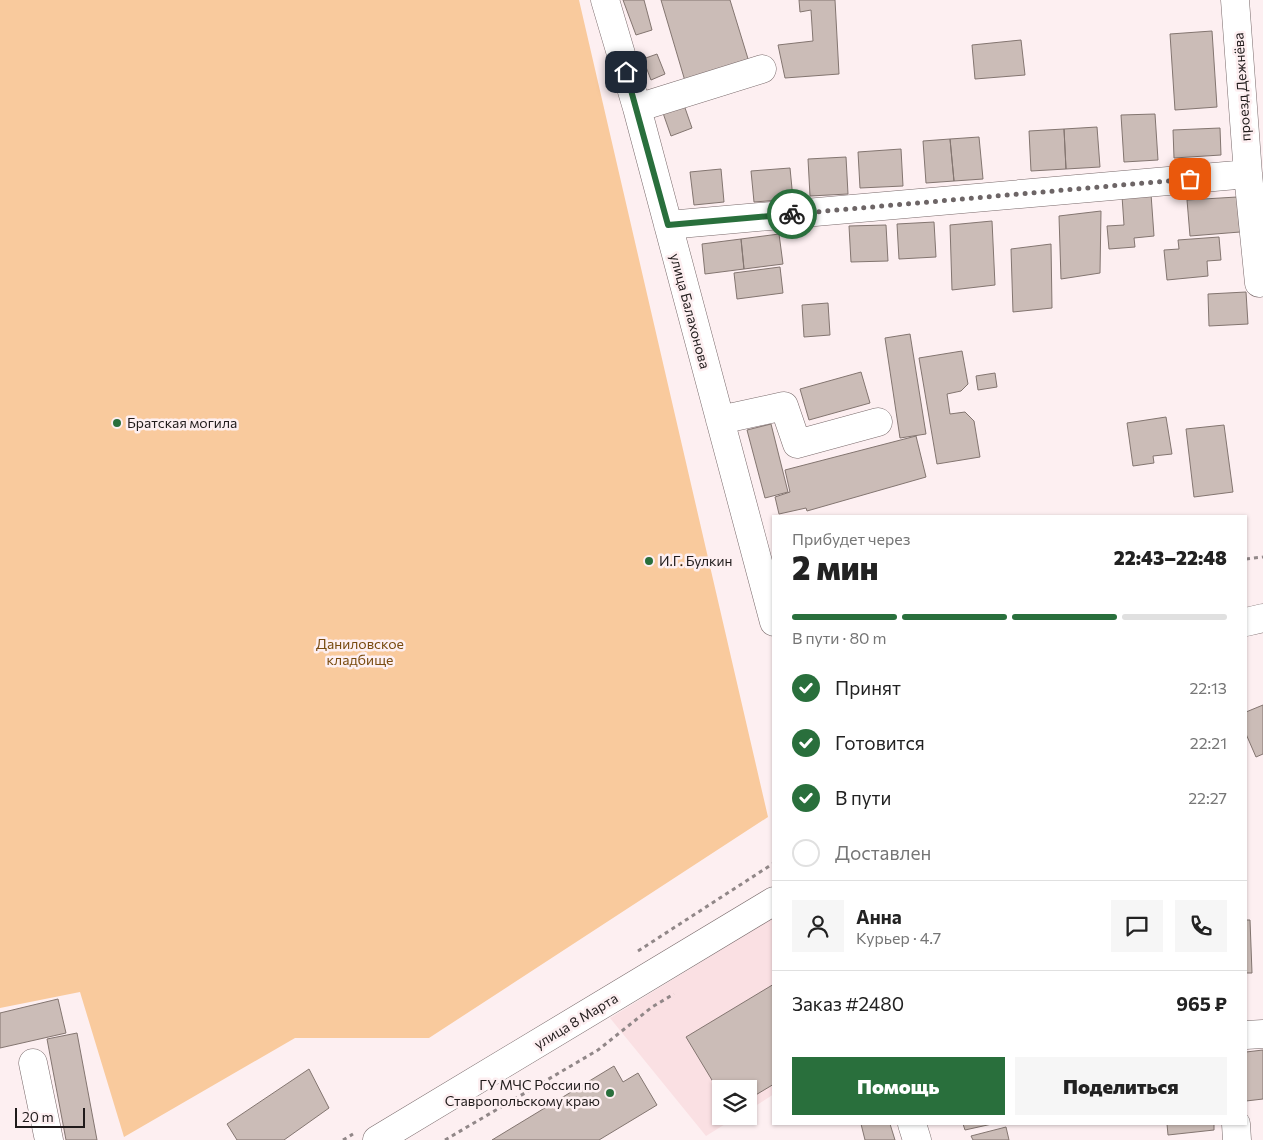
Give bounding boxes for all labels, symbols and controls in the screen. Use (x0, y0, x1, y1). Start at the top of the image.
street label: проезд Дежнёва (1229, 32, 1254, 142)
pin (605, 51, 647, 93)
icon: home (612, 58, 640, 86)
pin (1169, 158, 1211, 200)
icon: bag (1176, 165, 1204, 193)
courier (767, 189, 817, 239)
icon: bike (778, 200, 806, 228)
street label: улица Балахонова (667, 251, 714, 370)
place label: Братская могила (127, 414, 237, 431)
marker: Братская могила (111, 417, 123, 429)
text: Прибудет через (792, 529, 911, 548)
text: 22:43–22:48 (1114, 546, 1227, 569)
text: 2 мин (792, 547, 878, 587)
place label: И.Г. Булкин (659, 552, 733, 569)
marker: И.Г. Булкин (643, 555, 655, 567)
text: В пути · 80 m (792, 628, 887, 647)
park label: Даниловское кладбище (316, 635, 404, 668)
icon: check (792, 674, 820, 702)
text: Принят (835, 676, 901, 699)
text: 22:13 (1190, 678, 1227, 697)
icon: check (792, 729, 820, 757)
text: Готовится (835, 731, 925, 754)
text: 22:21 (1190, 733, 1227, 752)
icon: check (792, 784, 820, 812)
text: В пути (835, 786, 891, 809)
text: 22:27 (1188, 788, 1227, 807)
text: Доставлен (835, 841, 931, 864)
button: person (792, 900, 844, 952)
button: chat (1111, 900, 1163, 952)
button: phone (1175, 900, 1227, 952)
text: Анна (856, 905, 902, 928)
text: Курьер · 4.7 (856, 928, 941, 947)
street label: улица 8 Марта (531, 989, 621, 1052)
text: Заказ #2480 (792, 992, 904, 1015)
text: 965 ₽ (1176, 992, 1227, 1015)
button: Помощь (792, 1057, 1005, 1115)
button: Поделиться (1015, 1057, 1227, 1115)
place label: ГУ МЧС России по Ставропольскому краю (445, 1076, 600, 1109)
map controls (712, 1080, 757, 1125)
button: layers (712, 1080, 757, 1125)
marker: ГУ МЧС России по Ставропольскому краю (604, 1087, 616, 1099)
scale bar (15, 1105, 85, 1128)
text: 20 m (22, 1108, 54, 1125)

